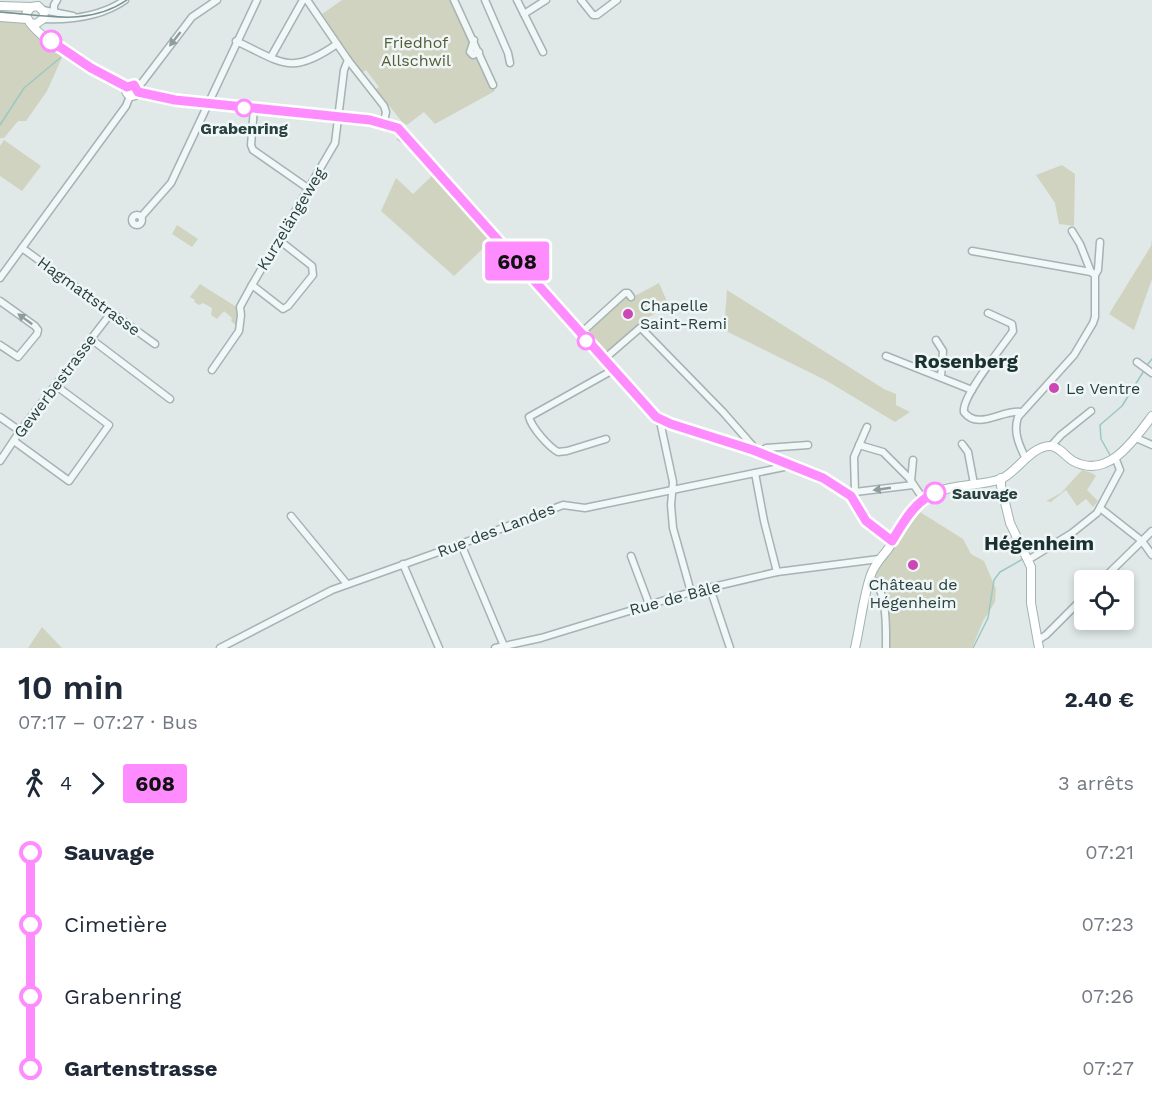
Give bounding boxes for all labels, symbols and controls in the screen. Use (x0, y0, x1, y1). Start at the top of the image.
unlabelled marker (40, 30, 62, 52)
one-way arrow (169, 32, 181, 47)
park label: Friedhof Allschwil (381, 33, 451, 70)
marker: Grabenring (235, 99, 253, 117)
place label: Grabenring (200, 119, 288, 138)
street label: Kurzelängeweg (253, 164, 329, 274)
line badge: 608 (482, 242, 552, 280)
text: 608 (497, 249, 537, 274)
street label: Hagmattstrasse (34, 252, 144, 340)
place label: Chapelle Saint-Remi (640, 296, 727, 333)
marker: Chapelle Saint-Remi (621, 307, 635, 321)
one-way arrow (18, 313, 34, 325)
street label: Gewerbestrasse (10, 330, 100, 442)
unlabelled marker (577, 332, 595, 350)
district label: Rosenberg (914, 349, 1019, 373)
place label: Le Ventre (1066, 379, 1140, 398)
marker: Le Ventre (1047, 381, 1061, 395)
marker: Sauvage (924, 482, 946, 504)
one-way arrow (872, 484, 891, 494)
place label: Sauvage (952, 484, 1018, 503)
street label: Rue des Landes (435, 499, 557, 561)
district label: Hégenheim (984, 531, 1094, 555)
marker: Château de Hégenheim (906, 558, 920, 572)
map controls (1074, 570, 1134, 630)
button: locate (1074, 570, 1134, 630)
place label: Château de Hégenheim (868, 575, 958, 612)
street label: Rue de Bâle (627, 577, 723, 619)
text: 10 min (18, 668, 124, 707)
text: 2.40 € (1064, 687, 1134, 712)
text: 07:17 – 07:27 · Bus (18, 710, 198, 734)
icon: walk (18, 767, 51, 800)
icon: forward (81, 767, 114, 800)
text: 4 (60, 771, 72, 795)
text: 608 (135, 771, 175, 796)
text: 3 arrêts (1058, 771, 1134, 795)
text: Sauvage (64, 840, 154, 865)
text: 07:21 (1085, 840, 1134, 864)
text: Cimetière (64, 912, 167, 937)
text: 07:23 (1082, 912, 1134, 936)
text: Grabenring (64, 984, 181, 1009)
text: 07:26 (1081, 984, 1134, 1008)
text: Gartenstrasse (64, 1056, 217, 1081)
text: 07:27 (1082, 1056, 1134, 1080)

